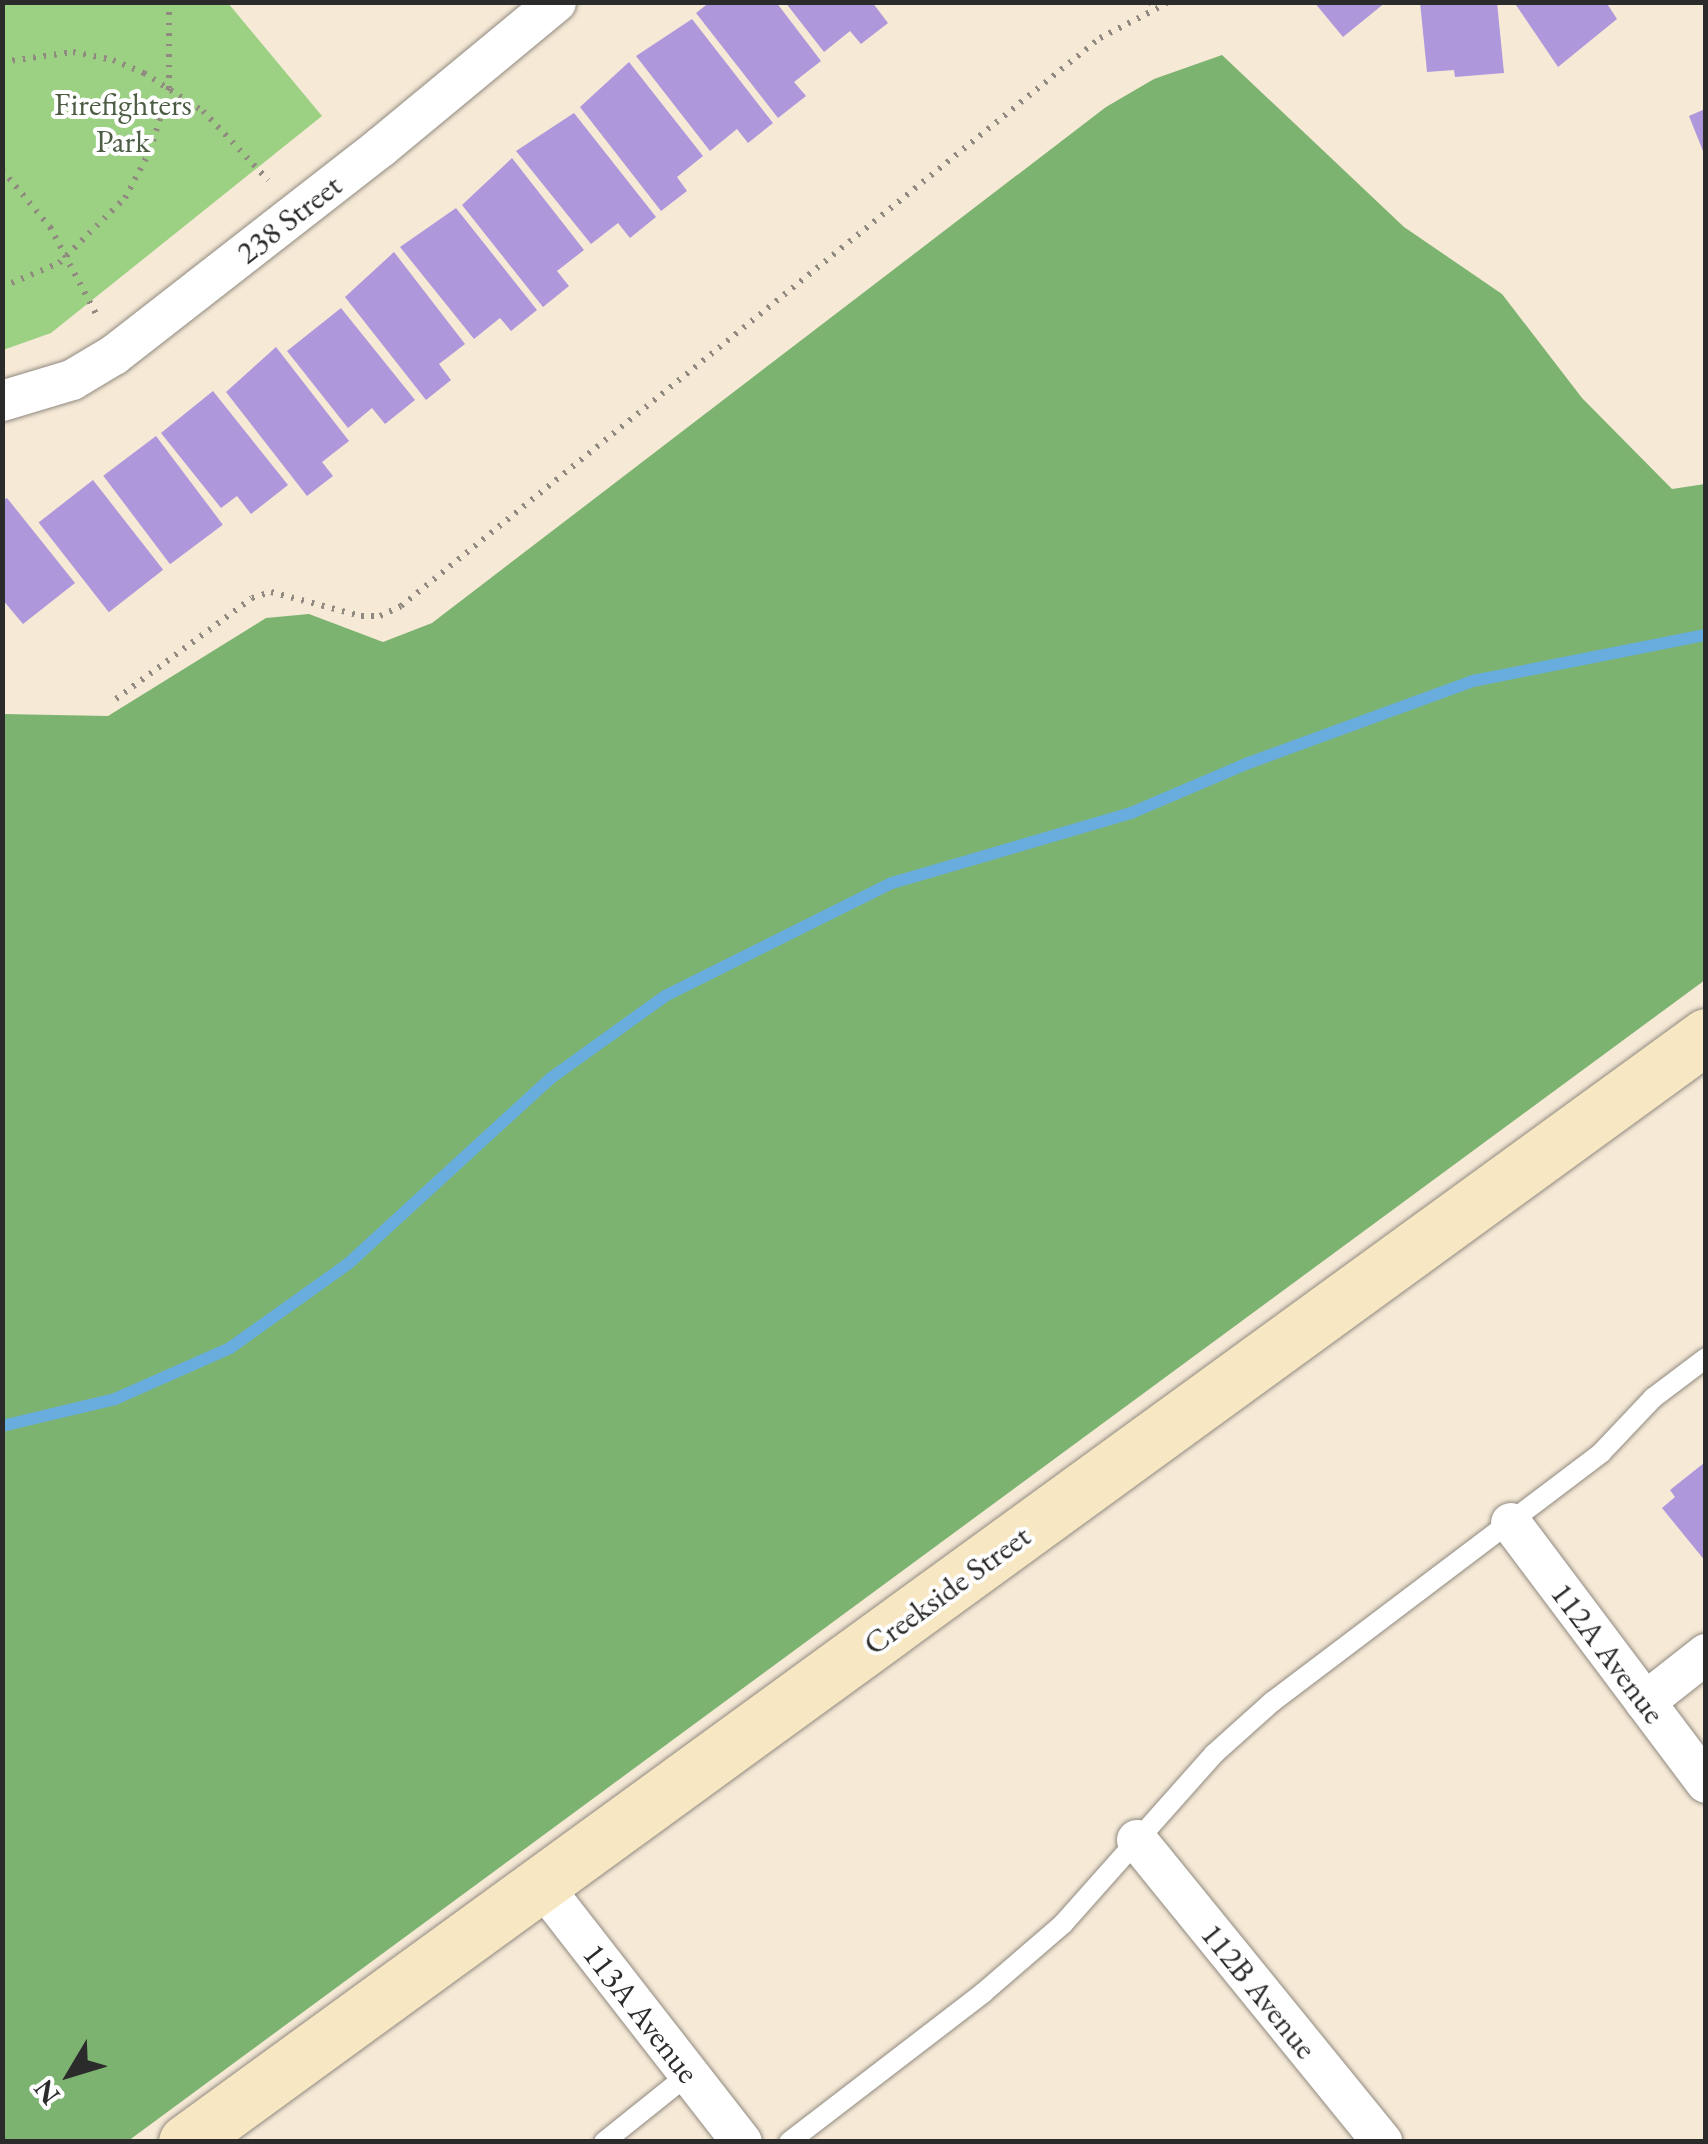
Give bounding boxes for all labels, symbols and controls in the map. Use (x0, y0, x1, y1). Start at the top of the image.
park label: Firefighters Park (54, 86, 192, 161)
street label: 238 Street (229, 166, 349, 272)
street label: Creekside Street (856, 1517, 1038, 1663)
street label: 112A Avenue (1543, 1575, 1673, 1731)
street label: 112B Avenue (1193, 1916, 1325, 2066)
street label: 113A Avenue (575, 1936, 707, 2090)
north arrow (20, 2024, 120, 2124)
text: N (25, 2072, 68, 2112)

